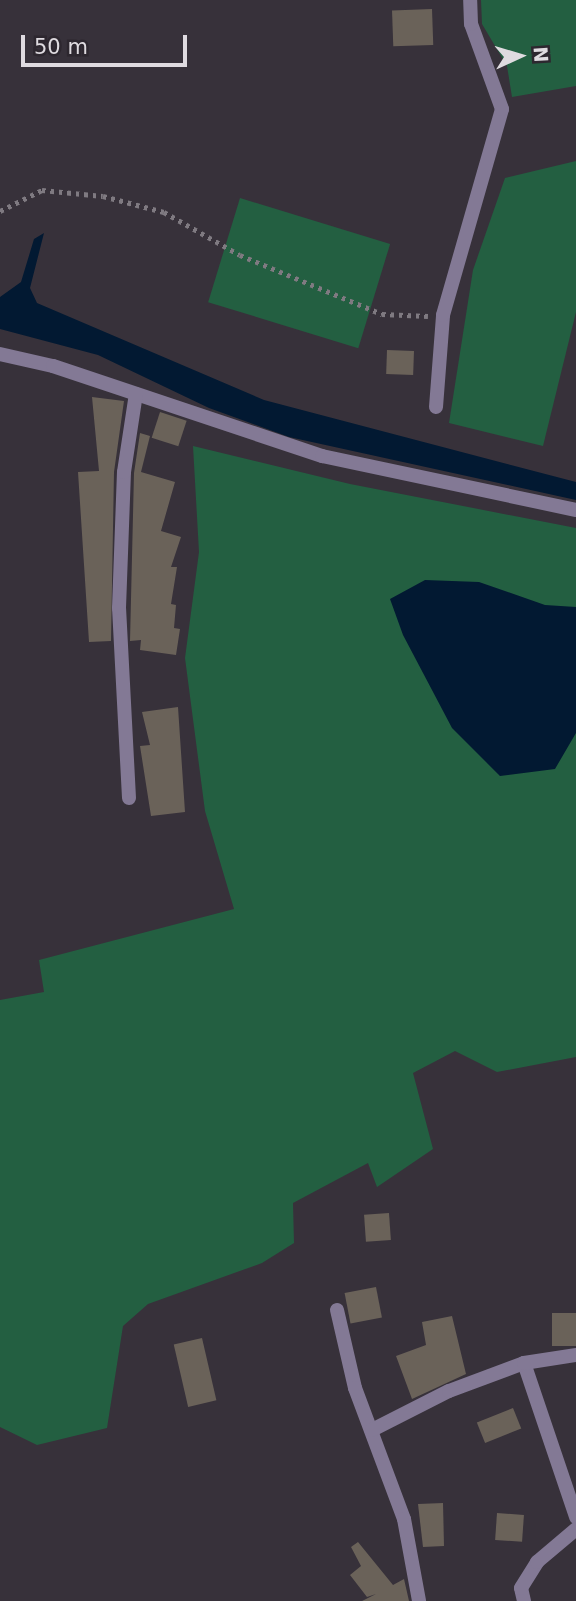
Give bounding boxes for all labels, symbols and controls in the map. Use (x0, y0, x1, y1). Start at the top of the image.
scale bar (24, 21, 191, 65)
north arrow (485, 21, 555, 91)
text: 50 m (34, 35, 88, 59)
text: N (529, 46, 552, 63)

